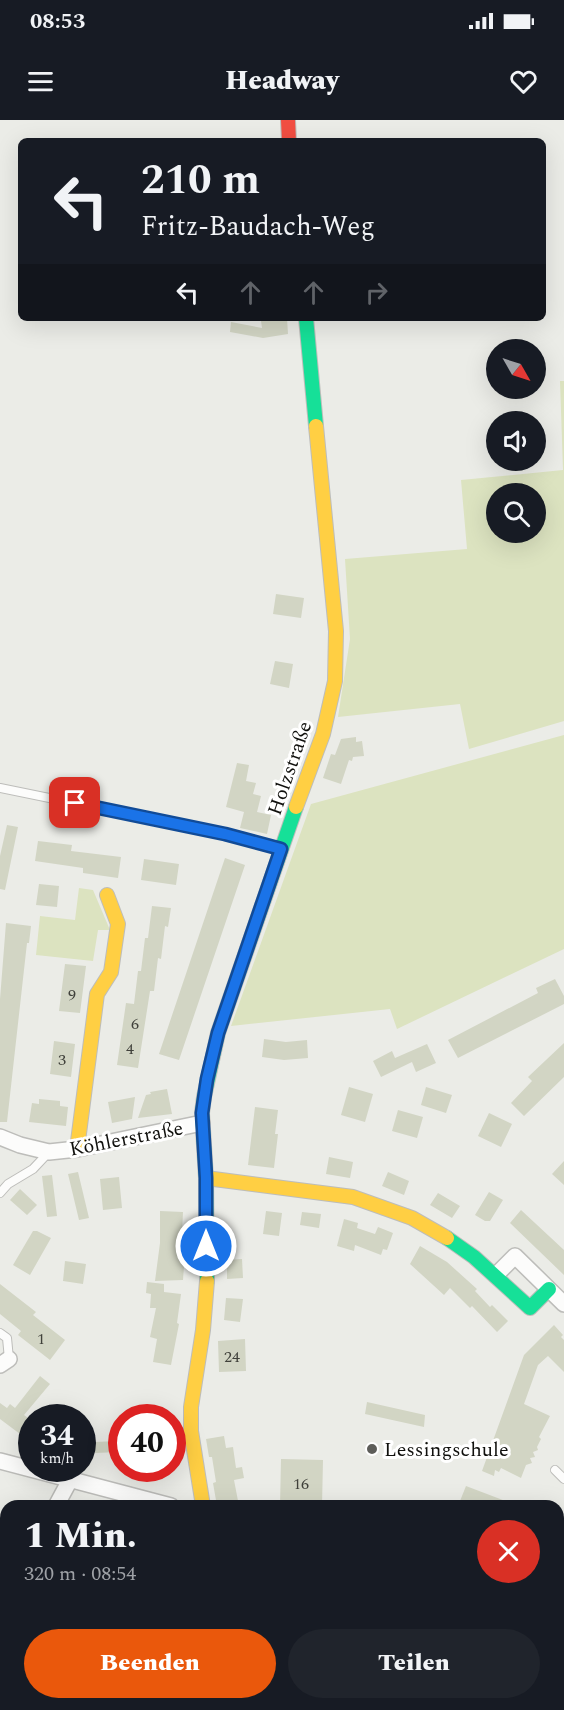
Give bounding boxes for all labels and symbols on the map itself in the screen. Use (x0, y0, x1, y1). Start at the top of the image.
north arrow (486, 339, 546, 399)
street label: Holzstraße (260, 717, 320, 819)
pin (49, 777, 100, 828)
house number: 9 (68, 983, 76, 1007)
house number: 6 (131, 1012, 139, 1036)
house number: 4 (126, 1037, 134, 1061)
house number: 3 (58, 1048, 66, 1072)
street label: Köhlerstraße (67, 1113, 186, 1165)
position arrow (174, 1214, 238, 1278)
house number: 1 (37, 1327, 45, 1351)
house number: 24 (224, 1345, 240, 1369)
speed limit sign: 40 (108, 1404, 186, 1482)
place label: Lessingschule (384, 1435, 509, 1465)
marker: Lessingschule (365, 1442, 379, 1456)
house number: 16 (293, 1472, 309, 1496)

